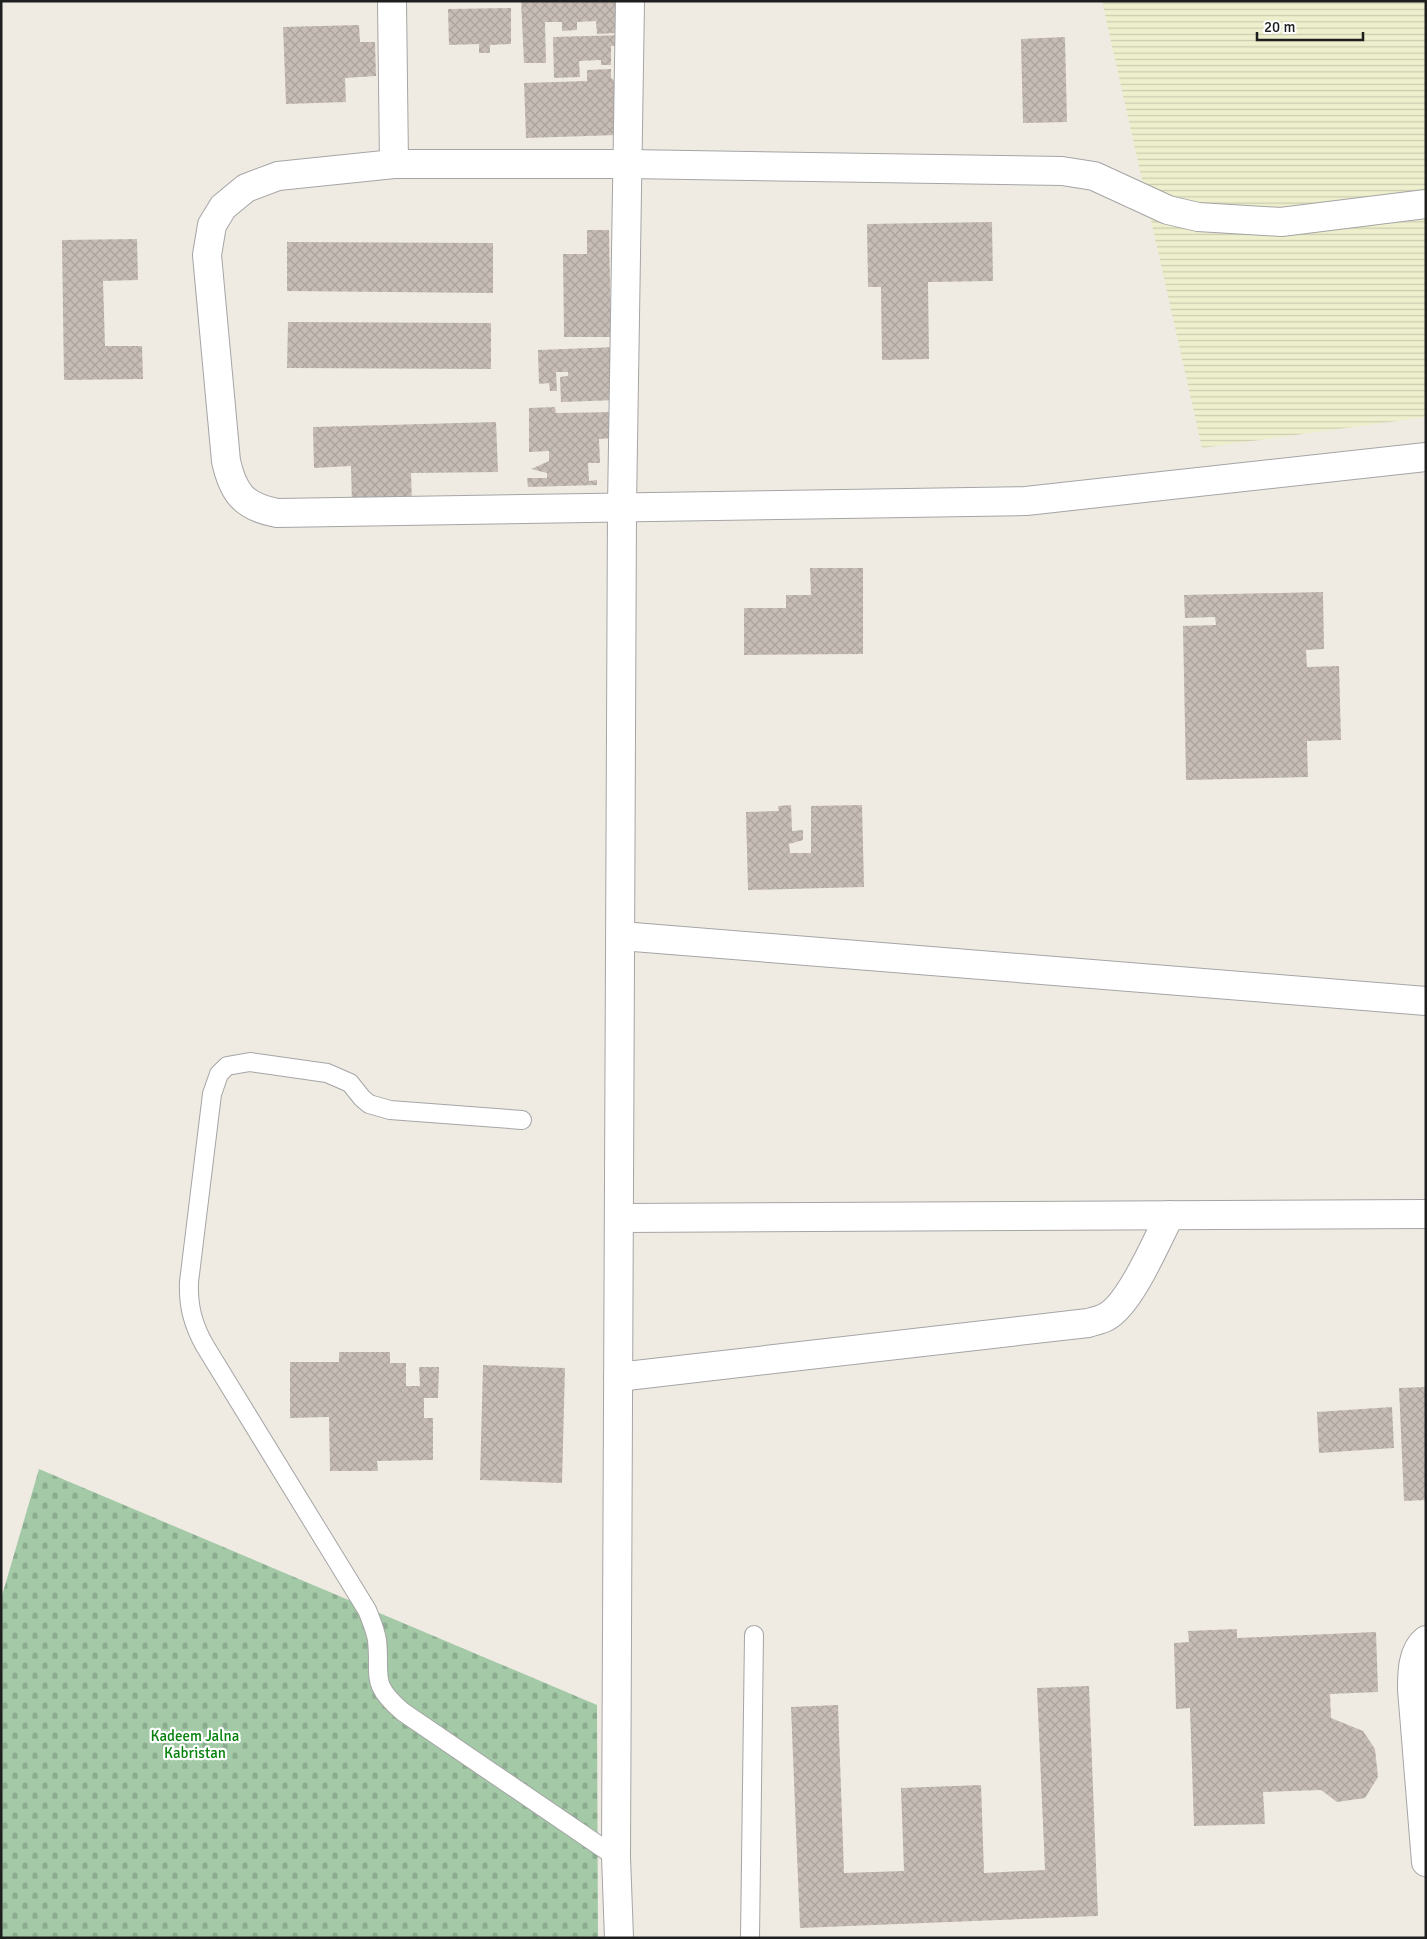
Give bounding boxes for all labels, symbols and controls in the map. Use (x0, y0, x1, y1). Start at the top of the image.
scale bar (1257, 10, 1363, 42)
text: 20 m (1264, 18, 1295, 36)
park label: Kadeem Jalna Kabristan (151, 1727, 239, 1762)

